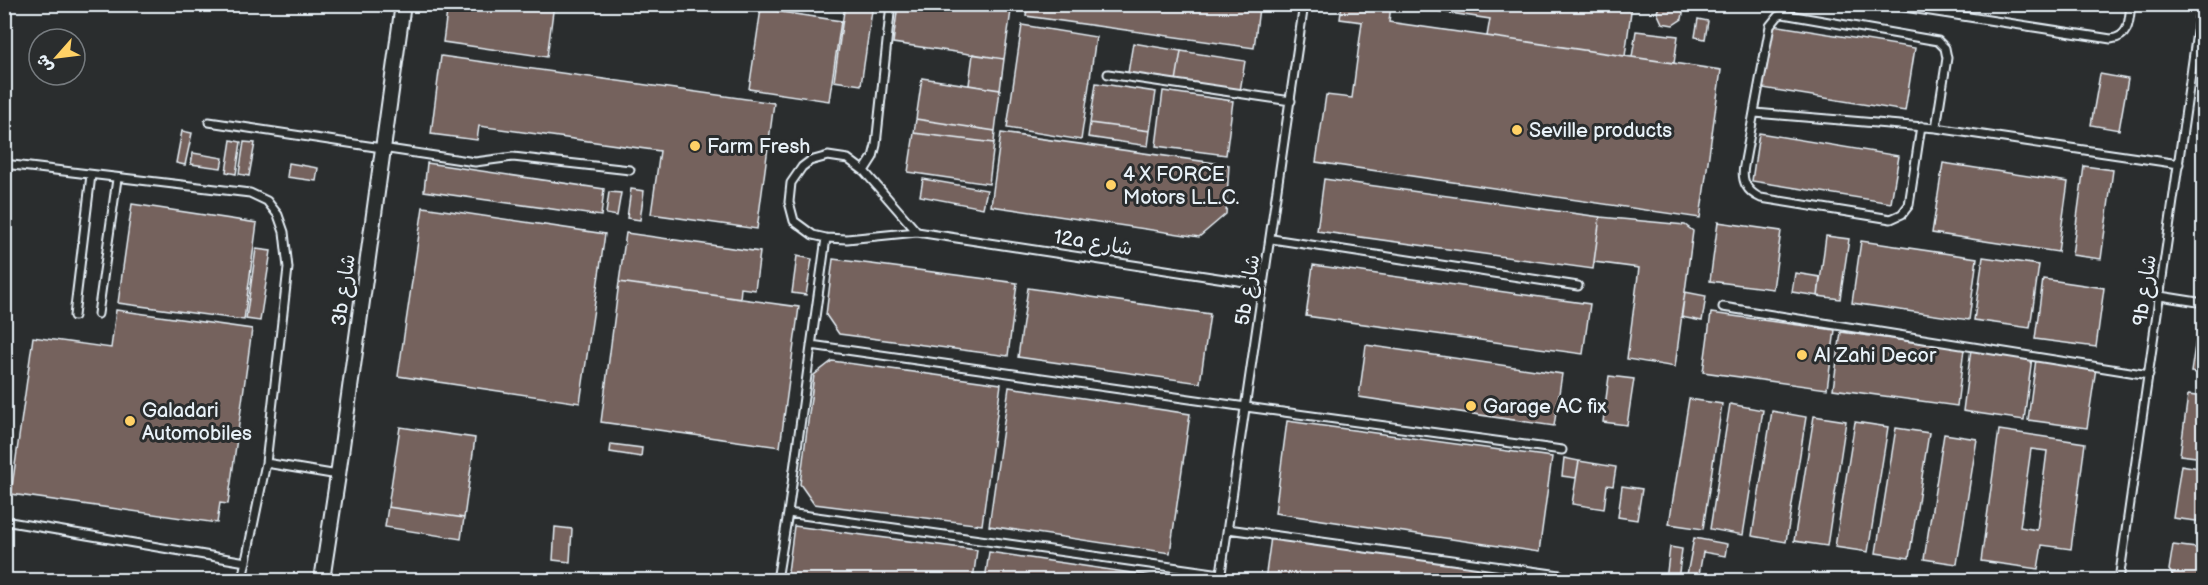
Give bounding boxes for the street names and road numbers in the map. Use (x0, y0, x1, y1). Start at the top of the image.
street label: 12a شارع (1052, 225, 1134, 262)
street label: 3b شارع (327, 253, 362, 328)
street label: 5b شارع (1231, 253, 1266, 327)
street label: 9b شارع (2128, 253, 2163, 327)

